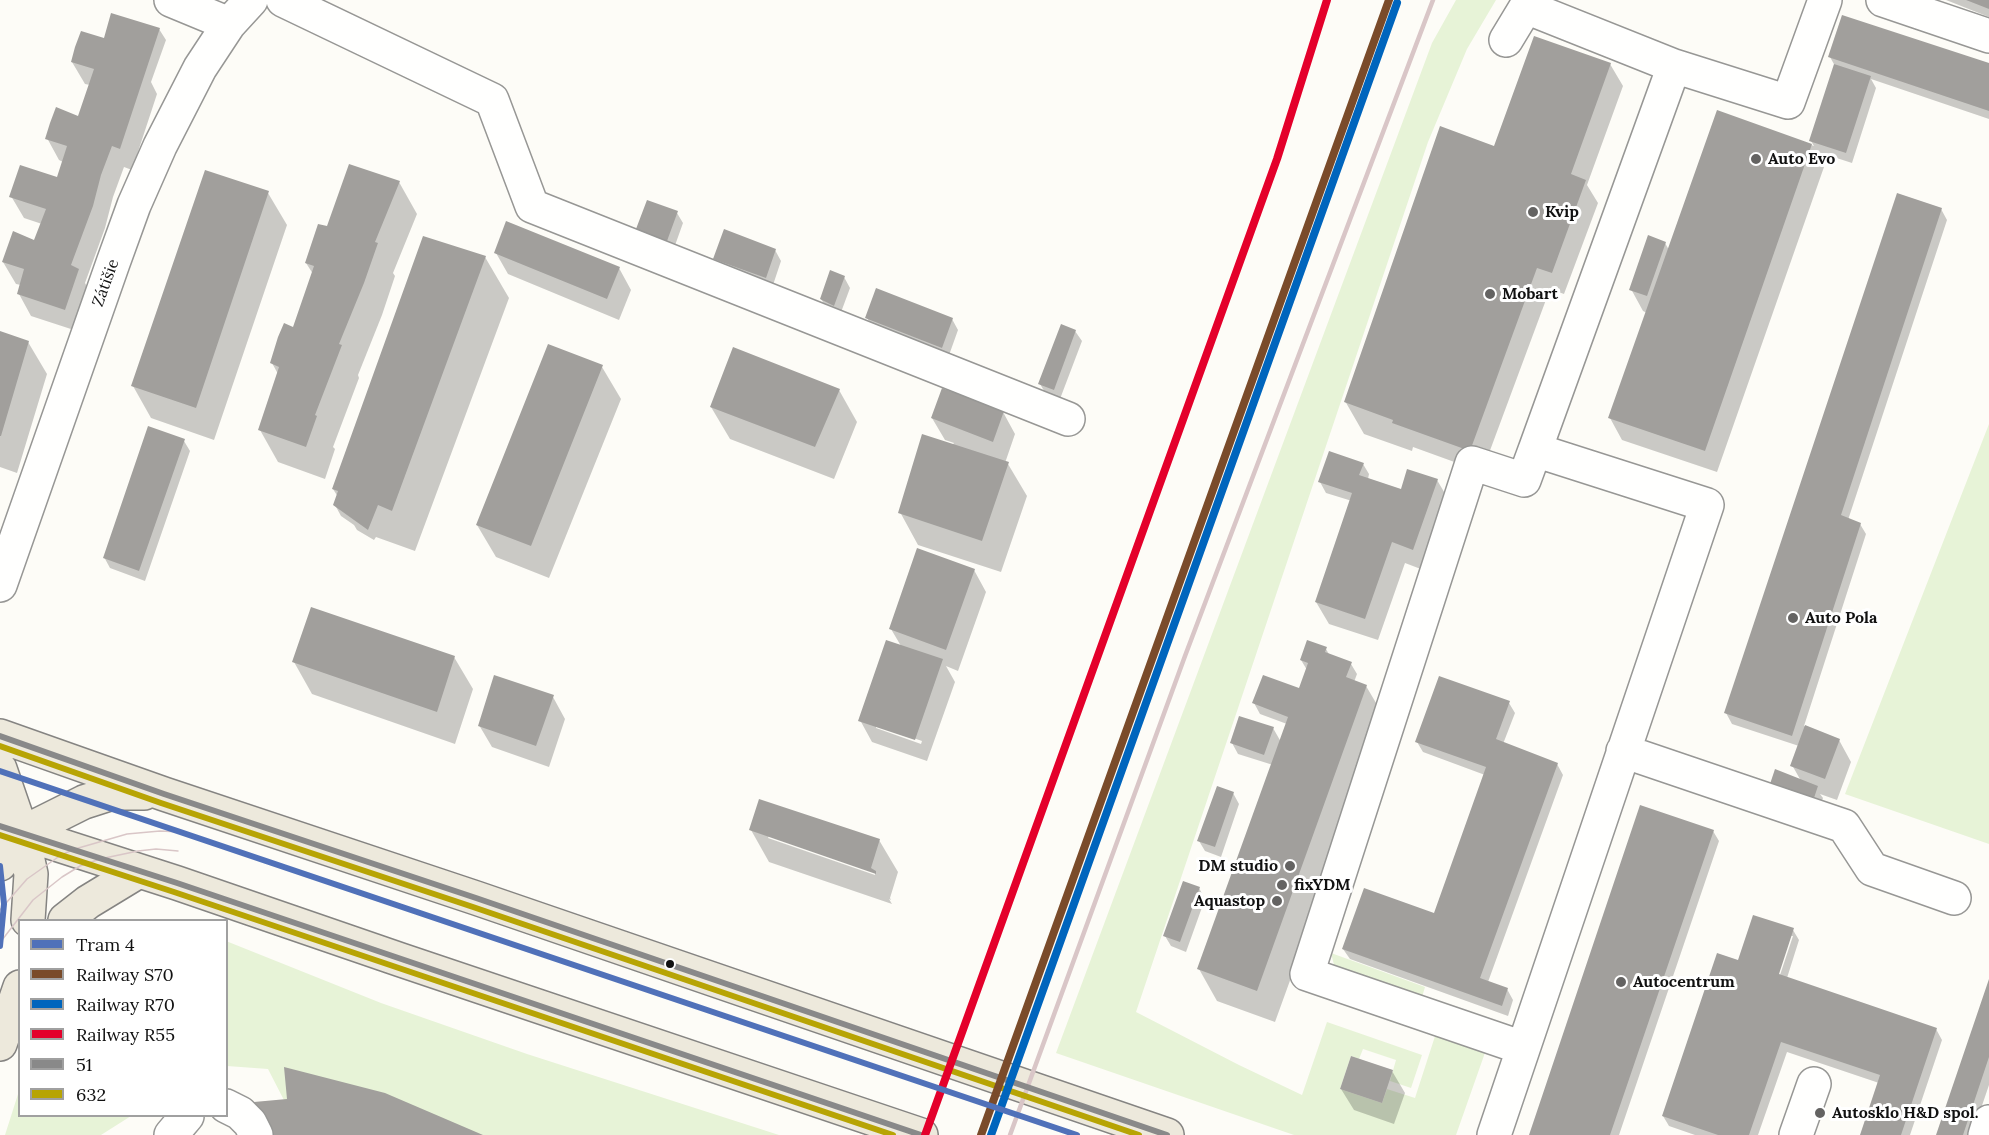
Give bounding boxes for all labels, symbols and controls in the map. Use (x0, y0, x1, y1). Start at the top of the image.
place label: Auto Evo (1768, 149, 1835, 169)
marker: Auto Evo (1749, 152, 1763, 166)
place label: Kvip (1545, 202, 1579, 222)
marker: Kvip (1526, 205, 1540, 219)
street label: Zátišie (89, 257, 123, 309)
place label: Mobart (1502, 284, 1558, 304)
marker: Mobart (1483, 287, 1497, 301)
place label: Auto Pola (1805, 608, 1877, 628)
marker: Auto Pola (1786, 611, 1800, 625)
place label: DM studio (1198, 856, 1278, 876)
marker: DM studio (1283, 859, 1297, 873)
place label: fixYDM (1294, 875, 1351, 895)
marker: fixYDM (1275, 878, 1289, 892)
place label: Aquastop (1194, 891, 1265, 911)
marker: Aquastop (1270, 894, 1284, 908)
legend (18, 919, 228, 1117)
text: Tram 4 (76, 933, 135, 956)
unlabelled marker (664, 958, 676, 970)
text: Railway S70 (76, 963, 174, 986)
place label: Autocentrum (1633, 972, 1735, 992)
marker: Autocentrum (1614, 975, 1628, 989)
text: Railway R70 (76, 993, 175, 1016)
text: Railway R55 (76, 1023, 175, 1046)
text: 51 (76, 1053, 92, 1076)
text: 632 (76, 1083, 106, 1106)
place label: Autosklo H&D spol. (1832, 1103, 1978, 1123)
marker: Autosklo H&D spol. (1813, 1106, 1827, 1120)

